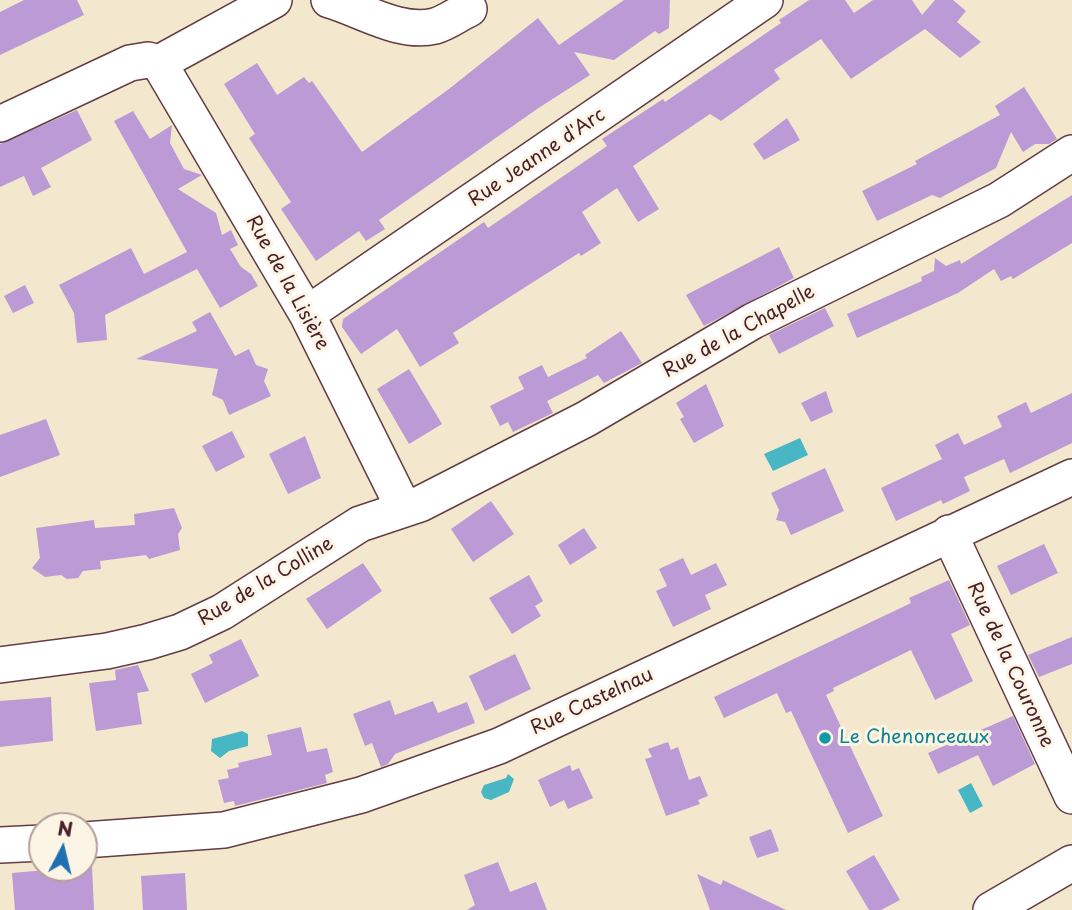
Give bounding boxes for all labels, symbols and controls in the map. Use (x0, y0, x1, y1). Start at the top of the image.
street label: Rue Jeanne d'Arc (464, 104, 610, 212)
street label: Rue de la Lisière (241, 212, 333, 354)
street label: Rue de la Chapelle (659, 281, 819, 383)
street label: Rue de la Colline (194, 533, 338, 631)
street label: Rue de la Couronne (962, 579, 1058, 751)
street label: Rue Castelnau (527, 664, 657, 740)
place label: Le Chenonceaux (839, 727, 989, 749)
marker: Le Chenonceaux (817, 730, 833, 746)
north arrow (28, 812, 98, 882)
text: N (56, 813, 74, 843)

